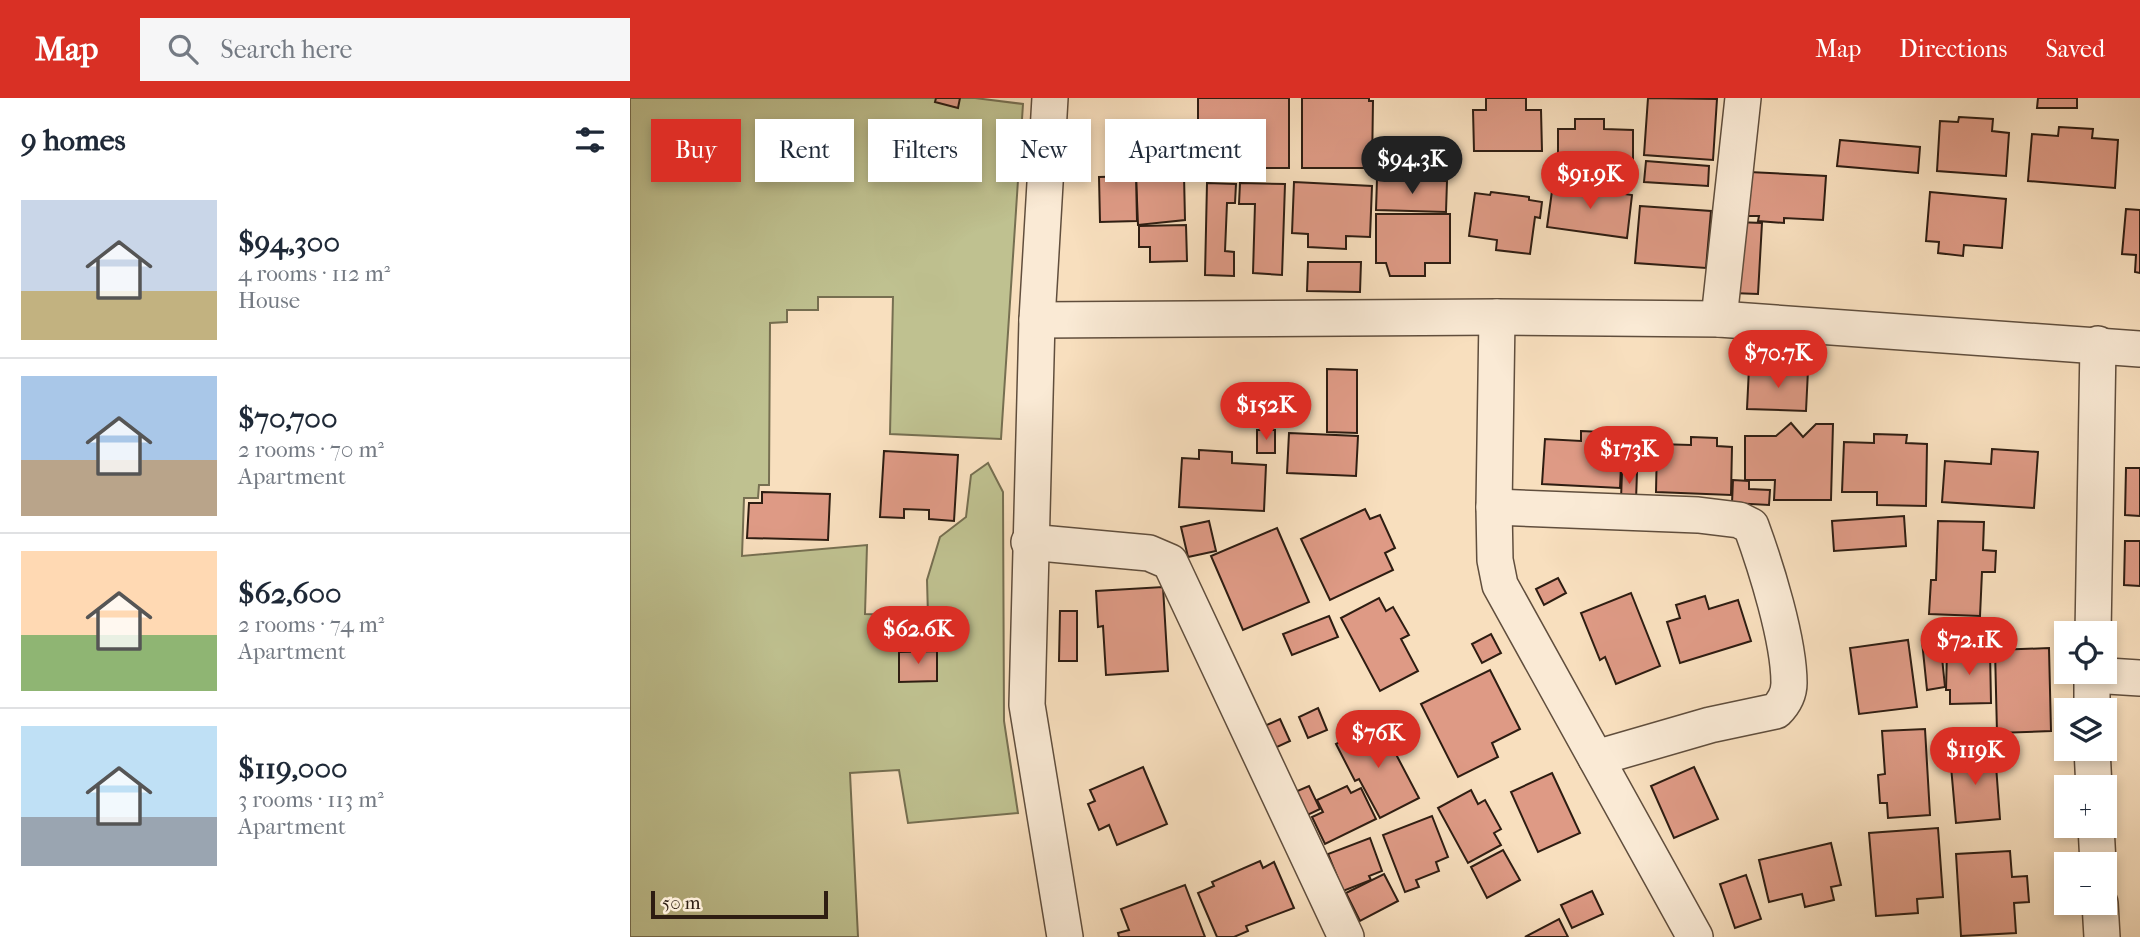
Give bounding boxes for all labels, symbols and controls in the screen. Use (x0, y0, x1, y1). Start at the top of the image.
search box (140, 18, 630, 81)
text: Map (35, 30, 98, 69)
icon: search (164, 30, 202, 68)
text: Search here (220, 34, 352, 65)
text: Map (1815, 35, 1861, 63)
text: Directions (1899, 35, 2007, 63)
text: Saved (2045, 35, 2105, 63)
chip: Buy (651, 119, 741, 182)
chip: Rent (755, 119, 854, 182)
chip: Filters (868, 119, 982, 182)
chip: New (996, 119, 1091, 182)
chip: Apartment (1105, 119, 1266, 182)
icon: filters (571, 121, 609, 159)
text: 9 homes (21, 123, 126, 158)
pin: $94.3K (1355, 136, 1469, 196)
text: $94.3K (1377, 145, 1447, 172)
pin: $91.9K (1533, 152, 1647, 211)
text: $91.9K (1557, 160, 1623, 187)
text: $94,300 (238, 225, 340, 260)
icon: home (77, 228, 161, 312)
text: 4 rooms · 112 m² (238, 260, 390, 287)
text: House (238, 287, 300, 314)
pin: $70.7K (1721, 330, 1835, 390)
text: $70.7K (1744, 339, 1812, 366)
pin: $152K (1217, 382, 1315, 442)
text: $152K (1236, 391, 1296, 418)
text: $70,700 (238, 401, 337, 436)
icon: home (77, 404, 161, 488)
pin: $173K (1580, 426, 1678, 486)
text: $173K (1600, 435, 1658, 462)
text: 2 rooms · 70 m² (238, 436, 384, 463)
text: Apartment (238, 463, 346, 490)
text: $62,600 (238, 576, 342, 611)
icon: home (77, 579, 161, 663)
pin: $62.6K (861, 606, 975, 666)
text: 2 rooms · 74 m² (238, 611, 384, 638)
text: $62.6K (883, 615, 953, 642)
pin: $72.1K (1912, 618, 2026, 677)
map controls (2054, 621, 2117, 915)
button: locate (2054, 621, 2117, 684)
text: $72.1K (1937, 626, 2001, 653)
text: Apartment (238, 638, 346, 665)
button: layers (2054, 698, 2117, 761)
pin: $76K (1337, 710, 1419, 770)
text: $76K (1352, 719, 1404, 746)
pin: $119K (1926, 728, 2024, 787)
text: $119K (1946, 736, 2004, 763)
text: $119,000 (238, 751, 348, 786)
icon: home (77, 754, 161, 838)
button: + (2054, 775, 2117, 838)
text: 3 rooms · 113 m² (238, 786, 384, 813)
text: Apartment (238, 813, 346, 840)
button: − (2054, 852, 2117, 915)
scale bar (651, 888, 828, 920)
text: 50 m (662, 892, 701, 914)

